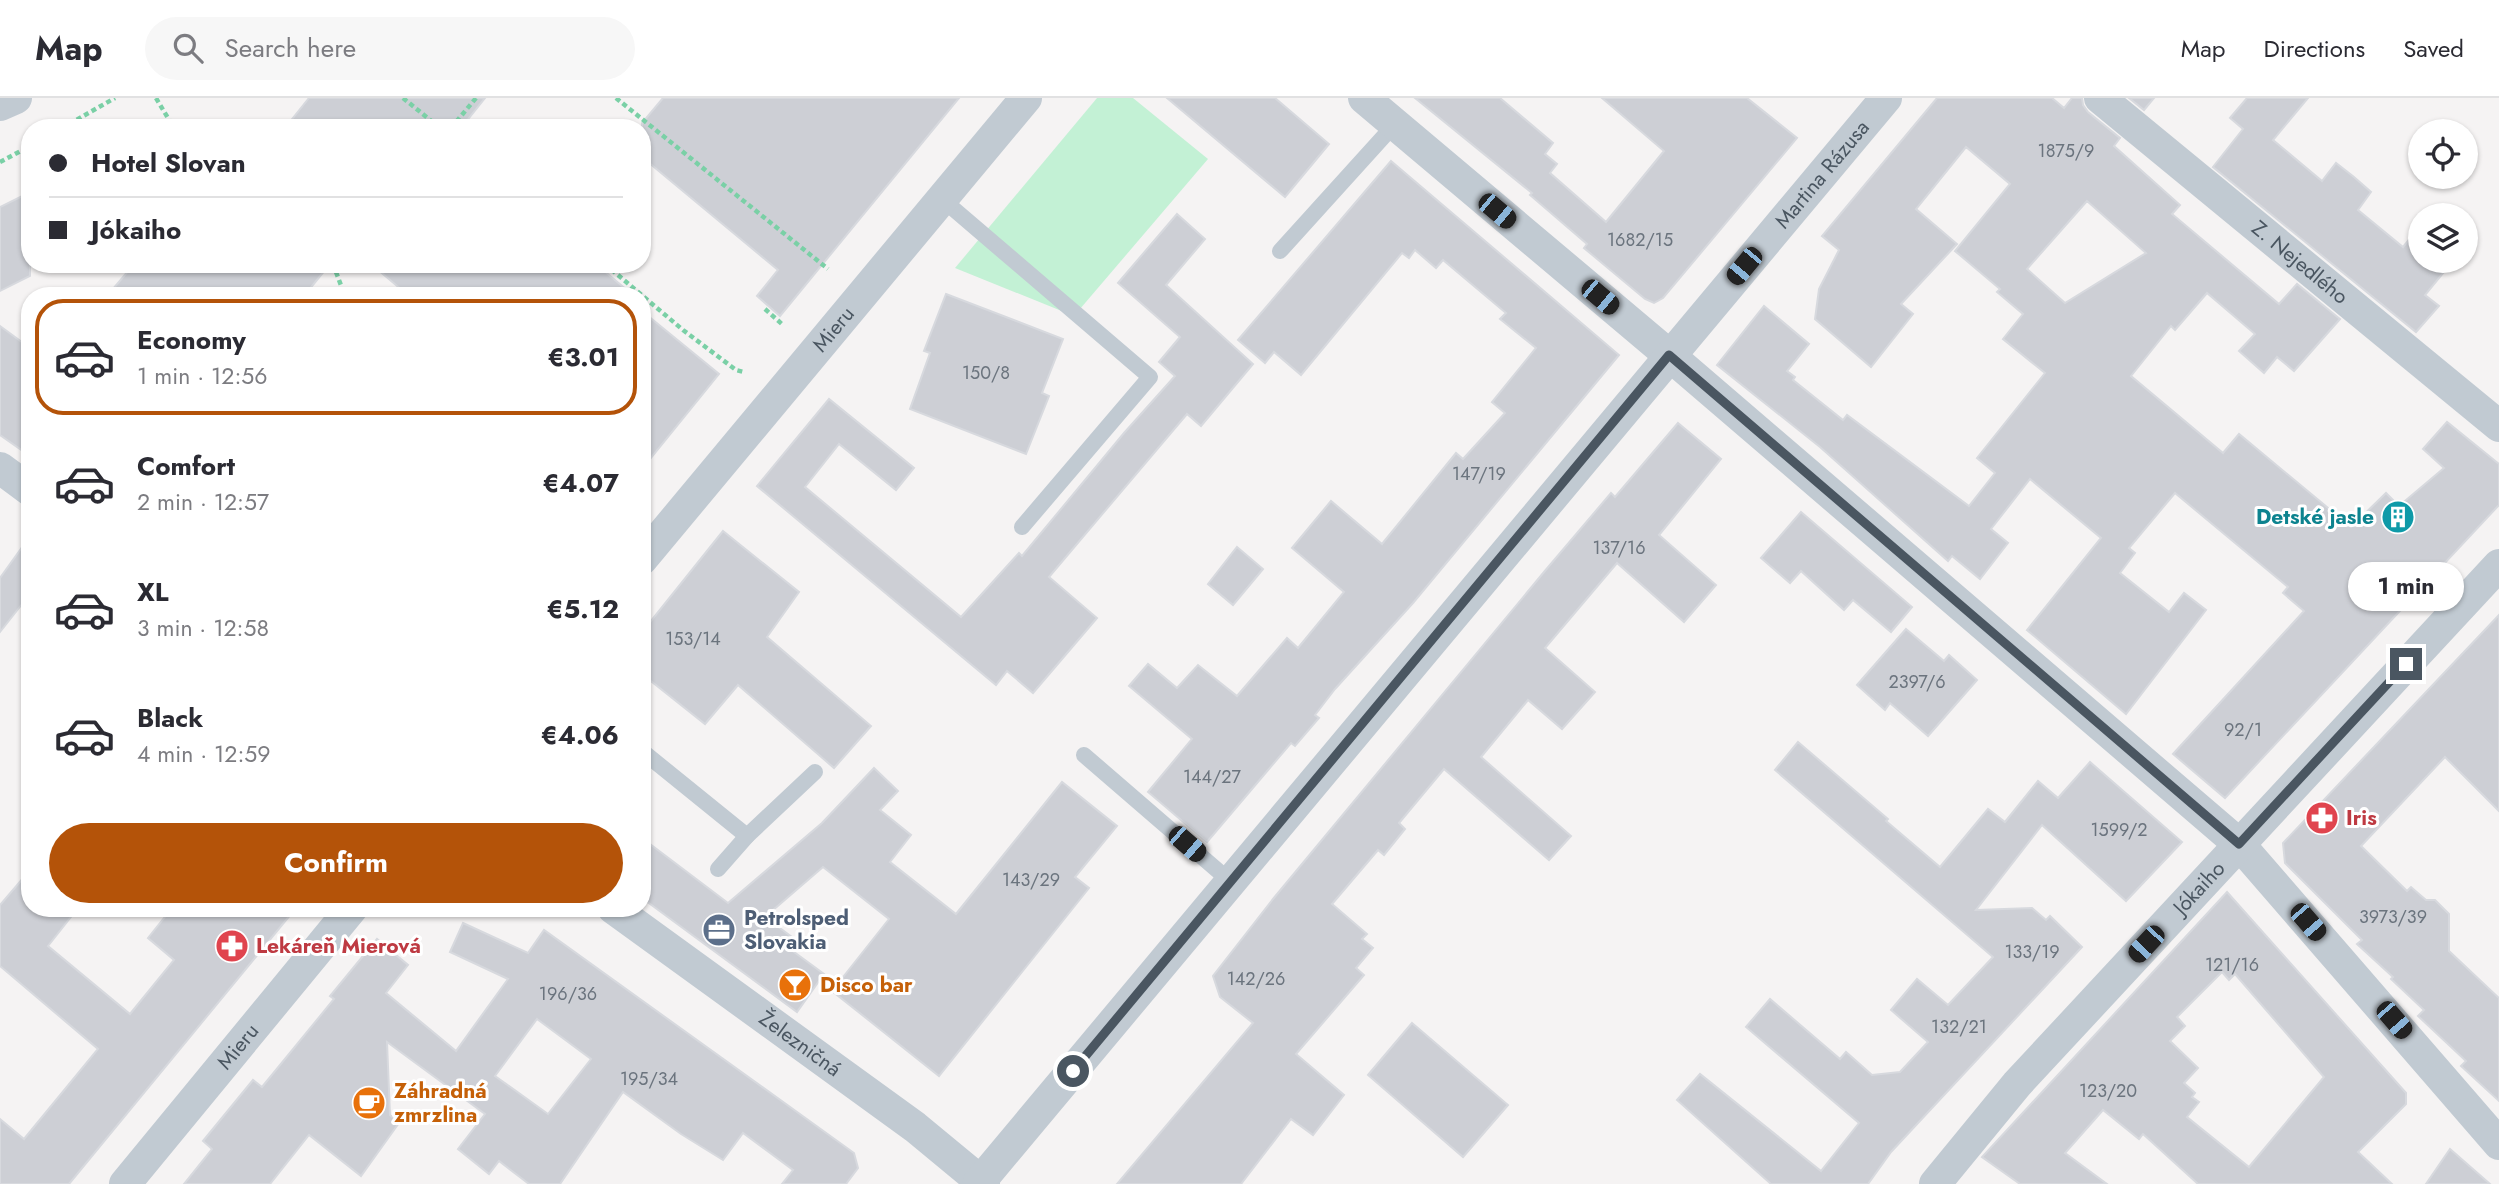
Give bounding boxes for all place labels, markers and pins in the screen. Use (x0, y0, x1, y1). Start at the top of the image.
building icon: Detské jasle (2379, 498, 2417, 536)
place label: Detské jasle (2256, 502, 2374, 532)
pharmacy icon: Iris (2303, 799, 2341, 837)
place label: Iris (2346, 803, 2377, 833)
place label: Petrolsped Slovakia (744, 903, 849, 957)
office icon: Petrolsped Slovakia (700, 911, 738, 949)
pharmacy icon: Lekáreň Mierová (213, 927, 251, 965)
place label: Lekáreň Mierová (256, 931, 421, 961)
bar icon: Disco bar (776, 966, 814, 1004)
place label: Disco bar (820, 970, 913, 1000)
place label: Záhradná zmrzlina (394, 1076, 487, 1130)
cafe icon: Záhradná zmrzlina (350, 1084, 388, 1122)

